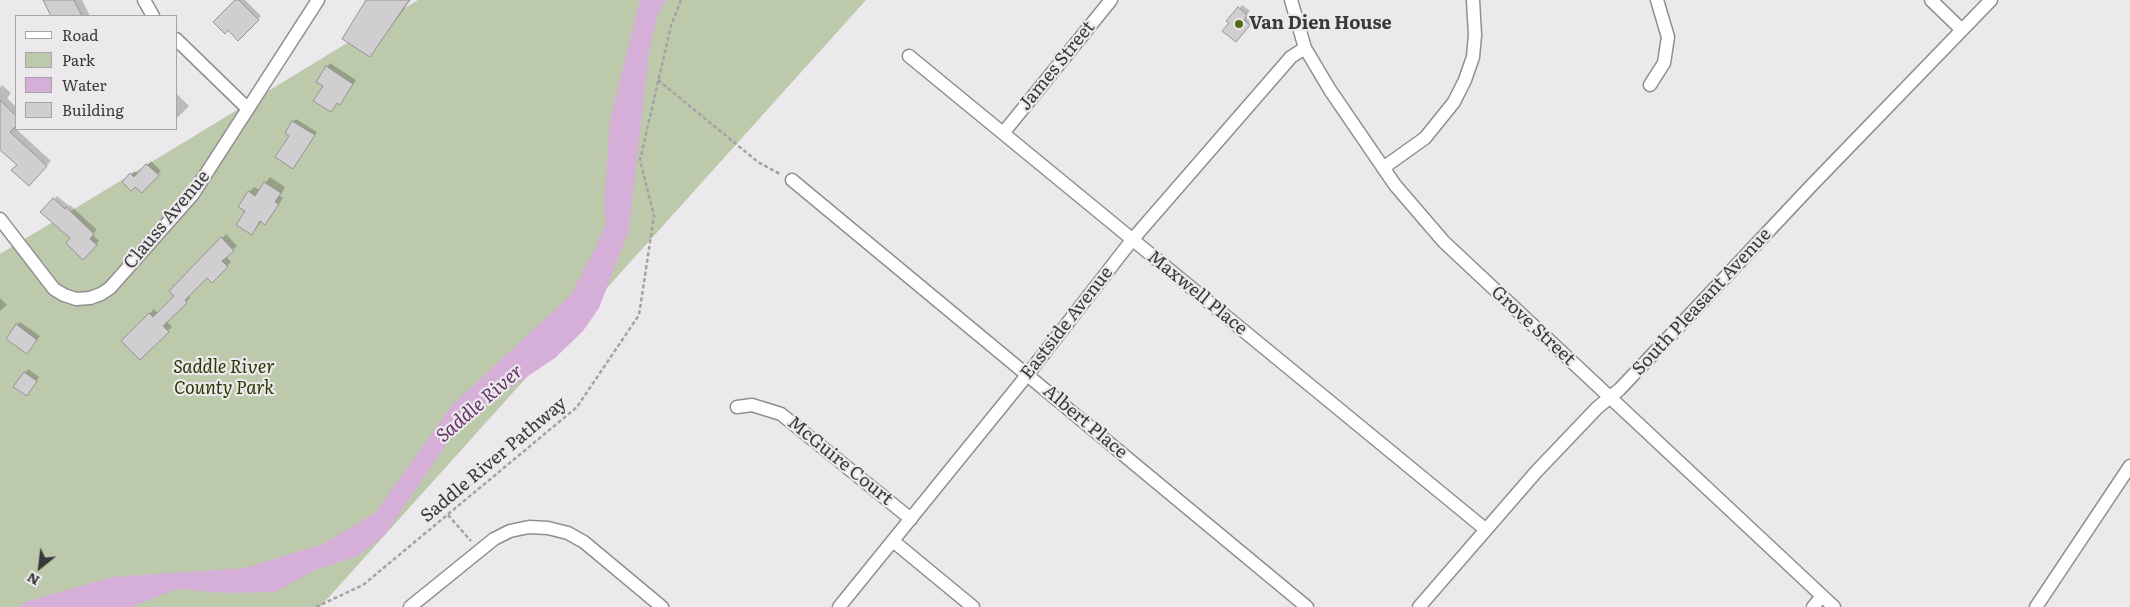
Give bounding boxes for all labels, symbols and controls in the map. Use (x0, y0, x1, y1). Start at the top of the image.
place label: Van Dien House (1249, 13, 1392, 35)
legend (15, 15, 178, 130)
street label: James Street (1014, 17, 1100, 115)
marker: Van Dien House (1233, 18, 1245, 30)
text: Road (62, 23, 98, 46)
text: Park (62, 48, 95, 71)
text: Water (62, 73, 107, 96)
text: Building (62, 98, 124, 121)
street label: Clauss Avenue (119, 166, 215, 274)
street label: South Pleasant Avenue (1628, 224, 1776, 380)
street label: Maxwell Place (1143, 246, 1251, 340)
street label: Eastside Avenue (1016, 262, 1118, 384)
street label: Grove Street (1487, 282, 1579, 370)
park label: Saddle River County Park (173, 357, 275, 399)
water label: Saddle River (432, 360, 528, 448)
street label: Albert Place (1038, 380, 1132, 464)
street label: Saddle River Pathway (417, 393, 571, 527)
street label: McGuire Court (783, 412, 897, 510)
north arrow (15, 542, 65, 592)
text: N (23, 569, 43, 592)

